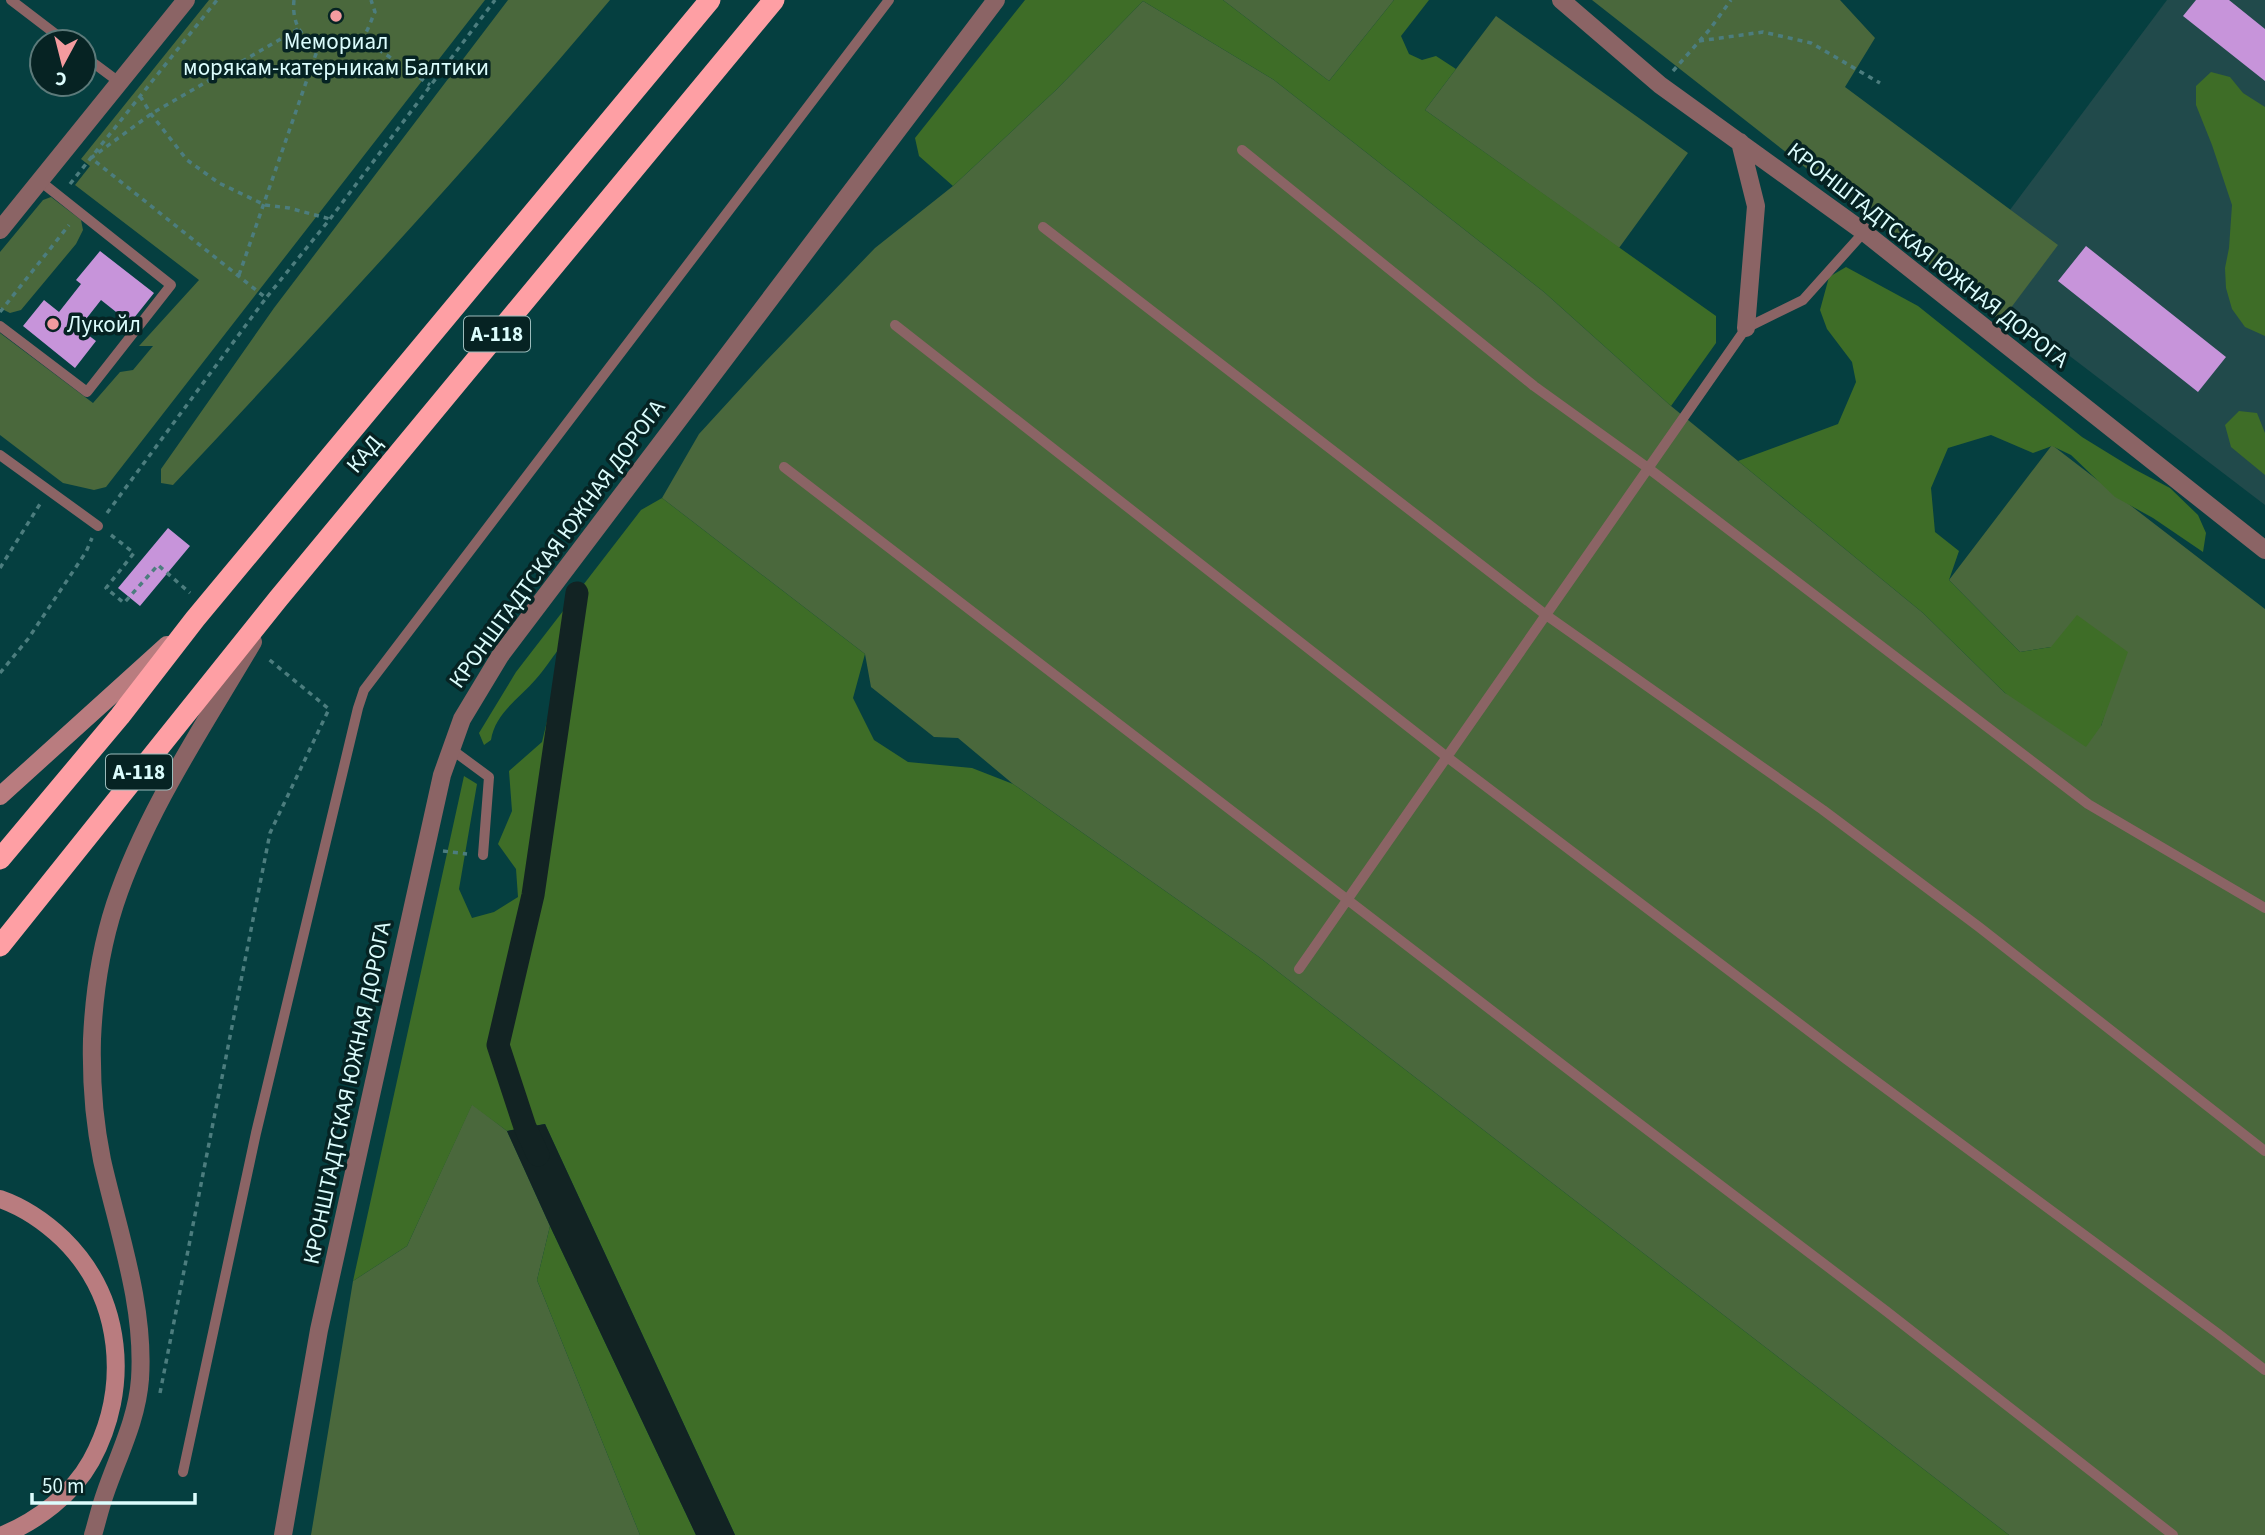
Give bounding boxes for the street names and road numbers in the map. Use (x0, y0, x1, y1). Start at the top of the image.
street label: КРОНШТАДТСКАЯ ЮЖНАЯ ДОРОГА (1780, 134, 2076, 376)
road number: А-118 (464, 316, 530, 352)
street label: КРОНШТАДТСКАЯ ЮЖНАЯ ДОРОГА (441, 392, 673, 695)
street label: КАД (338, 428, 390, 480)
road number: А-118 (106, 754, 172, 790)
street label: КРОНШТАДТСКАЯ ЮЖНАЯ ДОРОГА (295, 918, 400, 1267)

